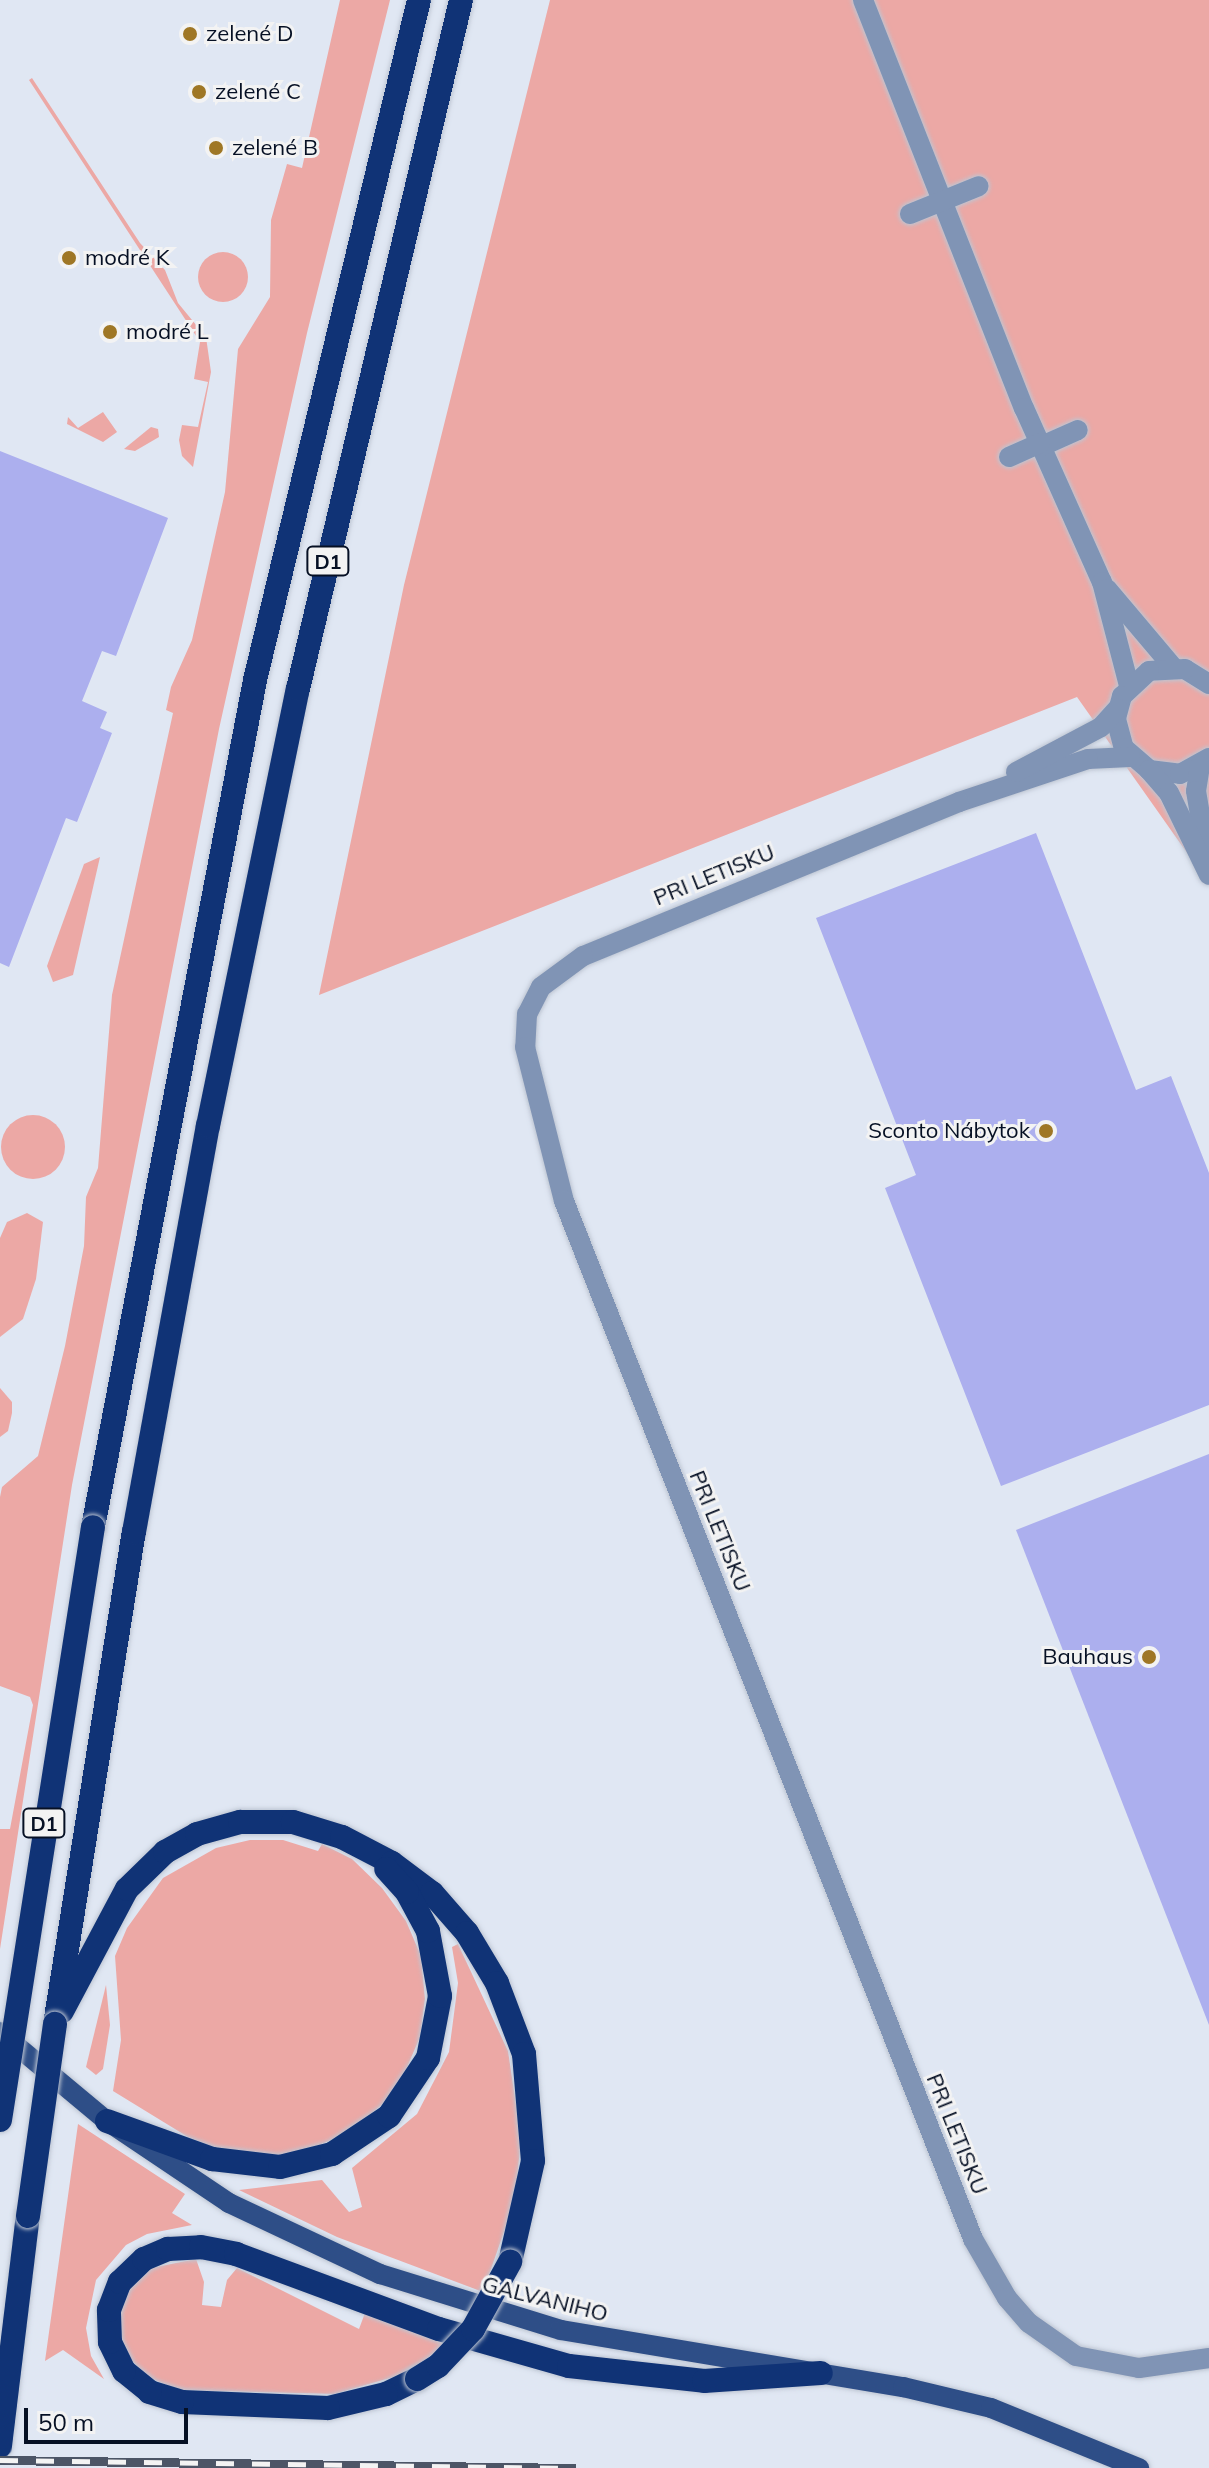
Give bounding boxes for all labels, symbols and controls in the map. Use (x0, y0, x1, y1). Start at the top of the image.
place label: zelené D (206, 21, 293, 47)
marker: zelené D (181, 25, 199, 43)
place label: zelené C (215, 79, 301, 105)
marker: zelené C (190, 83, 208, 101)
place label: zelené B (232, 135, 318, 161)
marker: zelené B (207, 139, 225, 157)
place label: modré K (85, 245, 170, 271)
marker: modré K (60, 249, 78, 267)
place label: modré L (126, 319, 209, 345)
marker: modré L (101, 323, 119, 341)
road number: D1 (306, 545, 350, 577)
street label: PRI LETISKU (650, 839, 778, 911)
place label: Sconto Nábytok (868, 1118, 1030, 1144)
marker: Sconto Nábytok (1037, 1122, 1055, 1140)
street label: PRI LETISKU (684, 1467, 756, 1595)
place label: Bauhaus (1042, 1644, 1133, 1670)
marker: Bauhaus (1140, 1648, 1158, 1666)
road number: D1 (22, 1807, 66, 1839)
street label: PRI LETISKU (921, 2070, 993, 2198)
street label: GALVANIHO (480, 2271, 610, 2327)
scale bar (28, 2392, 192, 2442)
text: 50 m (38, 2407, 94, 2437)

